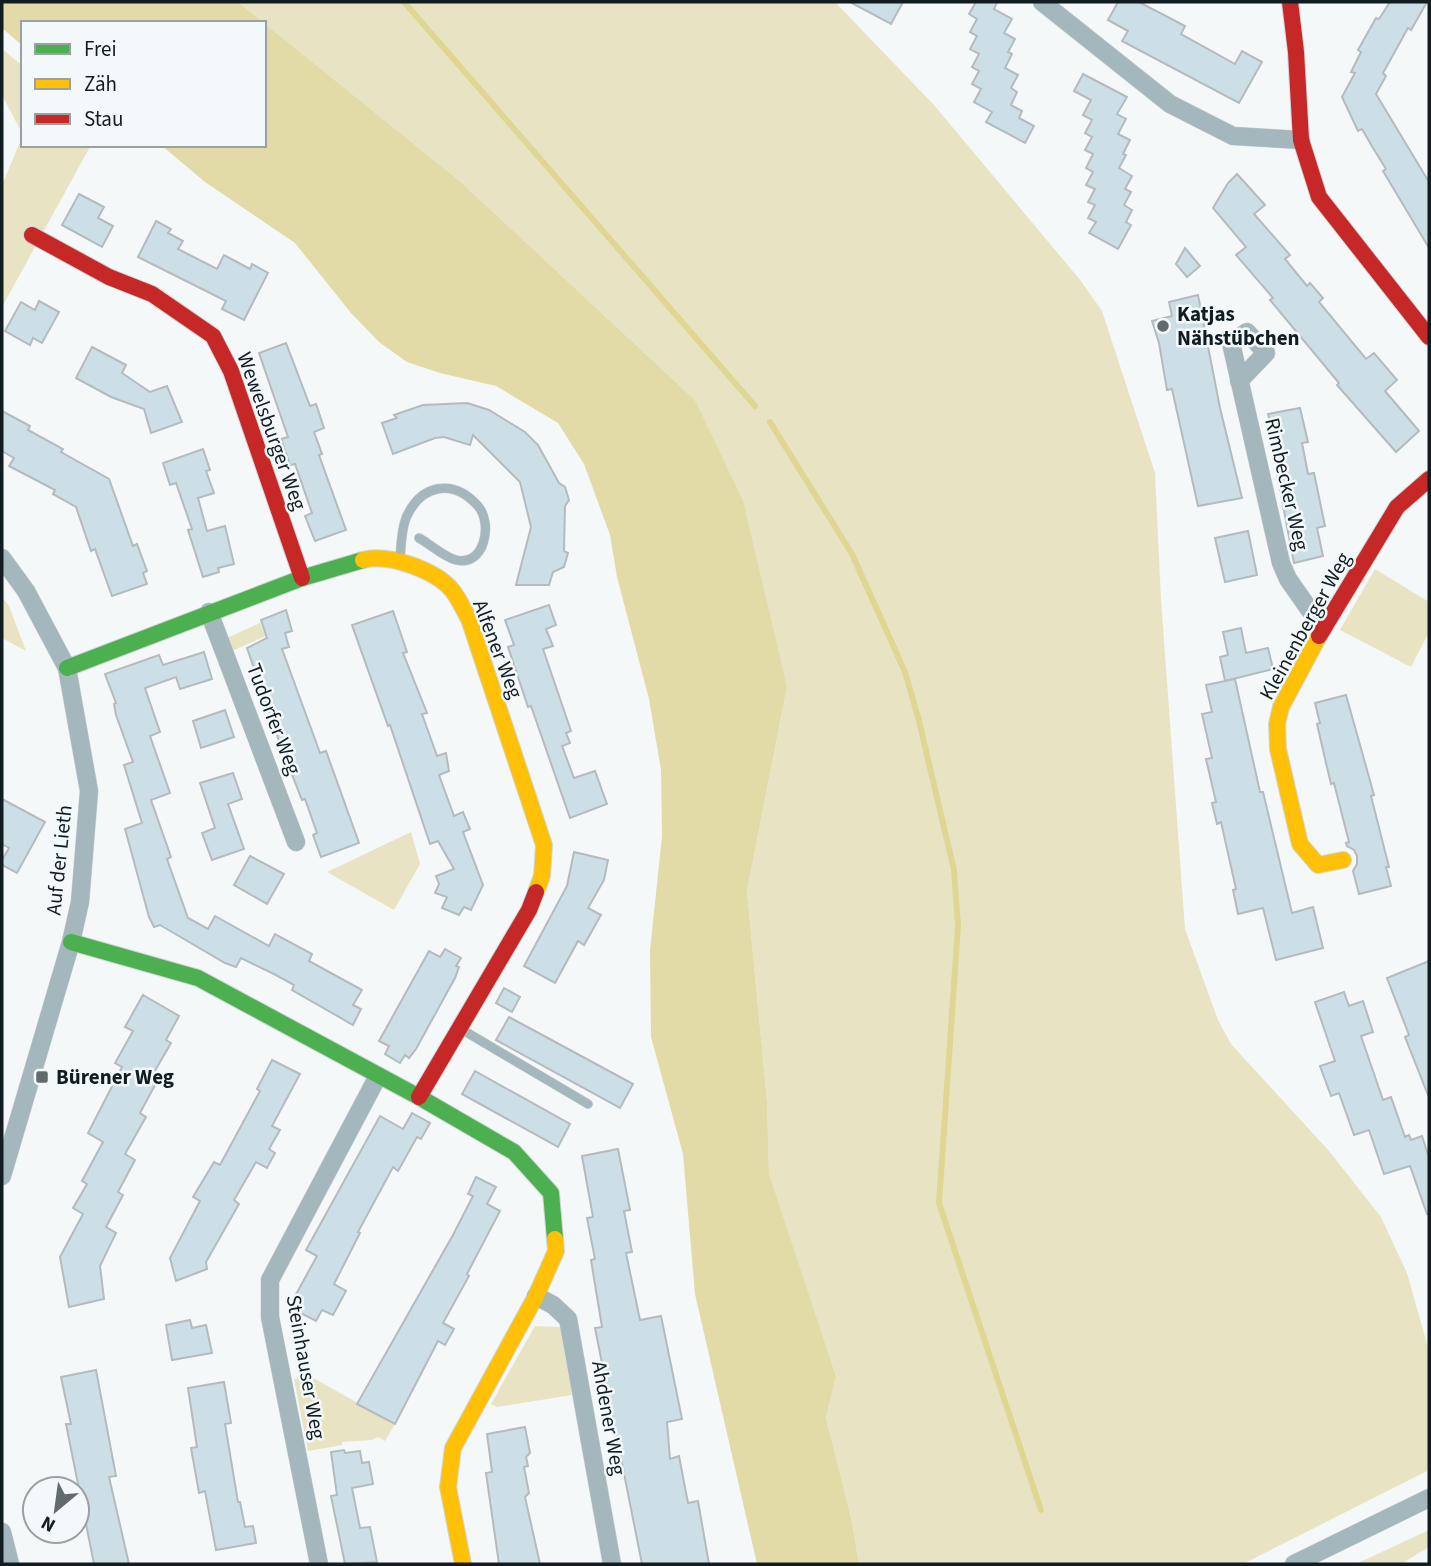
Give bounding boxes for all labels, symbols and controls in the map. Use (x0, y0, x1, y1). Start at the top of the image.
legend (21, 21, 266, 147)
text: Frei (84, 34, 117, 64)
text: Zäh (84, 69, 117, 99)
text: Stau (84, 104, 123, 134)
place label: Katjas Nähstübchen (1177, 299, 1300, 353)
marker: Katjas Nähstübchen (1155, 318, 1171, 334)
street label: Wewelsburger Weg (229, 348, 315, 515)
street label: Rimbecker Weg (1257, 415, 1317, 554)
street label: Kleinenberger Weg (1252, 546, 1358, 705)
street label: Alfener Weg (465, 595, 531, 703)
street label: Tudorfer Weg (239, 659, 309, 779)
street label: Auf der Lieth (38, 803, 80, 917)
place label: Bürener Weg (56, 1062, 174, 1092)
marker: Bürener Weg (34, 1069, 50, 1085)
street label: Steinhauser Weg (279, 1292, 334, 1442)
street label: Ahdener Weg (584, 1358, 634, 1478)
north arrow (21, 1475, 91, 1545)
text: N (36, 1509, 61, 1538)

